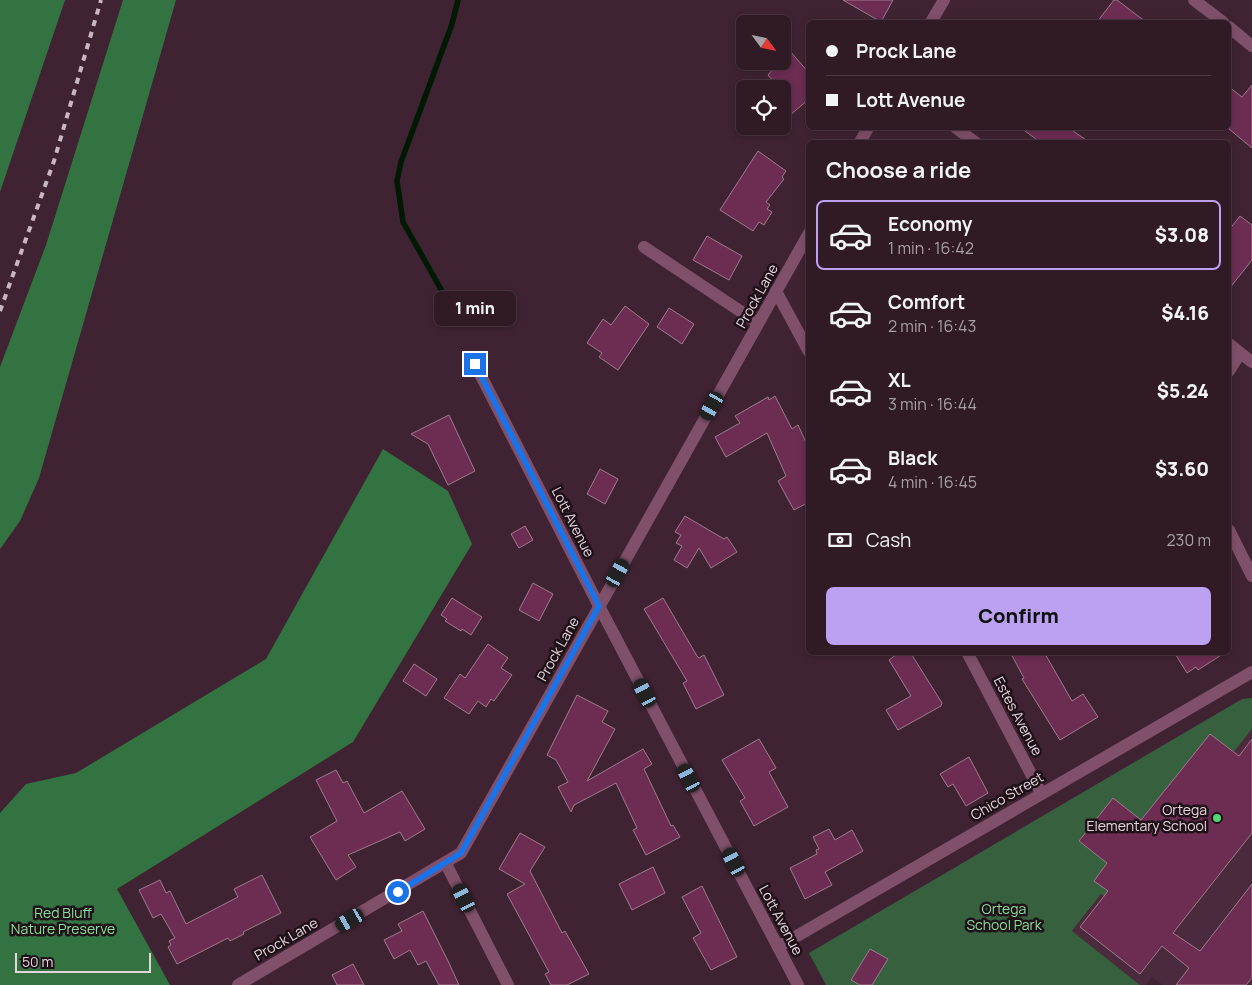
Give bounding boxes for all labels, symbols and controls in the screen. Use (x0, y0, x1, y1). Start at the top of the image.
north arrow (736, 15, 791, 70)
map controls (736, 15, 791, 135)
text: Prock Lane (856, 38, 956, 64)
button: locate (736, 80, 791, 135)
text: Lott Avenue (856, 87, 965, 113)
text: Choose a ride (826, 155, 971, 185)
text: Economy (888, 211, 972, 237)
icon: car (828, 213, 873, 258)
text: $3.08 (1155, 222, 1209, 248)
text: 1 min · 16:42 (888, 237, 974, 259)
street label: Prock Lane (731, 260, 782, 331)
text: Comfort (888, 289, 965, 315)
icon: car (828, 291, 873, 336)
callout: 1 min (434, 292, 516, 326)
text: 1 min (455, 297, 495, 319)
text: $4.16 (1161, 300, 1209, 326)
text: 2 min · 16:43 (888, 315, 976, 337)
route end (464, 353, 486, 375)
text: XL (888, 367, 911, 393)
icon: car (828, 369, 873, 414)
text: $5.24 (1157, 378, 1209, 404)
car (698, 389, 725, 423)
text: 3 min · 16:44 (888, 393, 977, 415)
text: Black (888, 445, 937, 471)
icon: car (828, 447, 873, 492)
text: $3.60 (1155, 456, 1209, 482)
text: 4 min · 16:45 (888, 471, 977, 493)
street label: Lott Avenue (548, 483, 599, 560)
icon: cash (826, 526, 854, 554)
text: Cash (866, 527, 911, 553)
text: 230 m (1167, 529, 1211, 551)
car (604, 556, 631, 590)
button: Confirm (826, 587, 1211, 645)
street label: Prock Lane (532, 613, 583, 684)
street label: Estes Avenue (990, 673, 1047, 759)
car (631, 676, 658, 710)
car (675, 761, 702, 795)
street label: Chico Street (967, 767, 1047, 824)
place label: Ortega Elementary School (1087, 800, 1207, 835)
marker: Ortega Elementary School (1211, 812, 1223, 824)
car (720, 845, 747, 879)
route start (387, 881, 409, 903)
car (450, 881, 477, 915)
street label: Lott Avenue (755, 882, 808, 958)
park label: Ortega School Park (966, 899, 1043, 934)
park label: Red Bluff Nature Preserve (11, 903, 115, 938)
car (333, 906, 366, 934)
street label: Prock Lane (250, 913, 321, 964)
scale bar (15, 950, 151, 973)
text: 50 m (22, 952, 53, 971)

